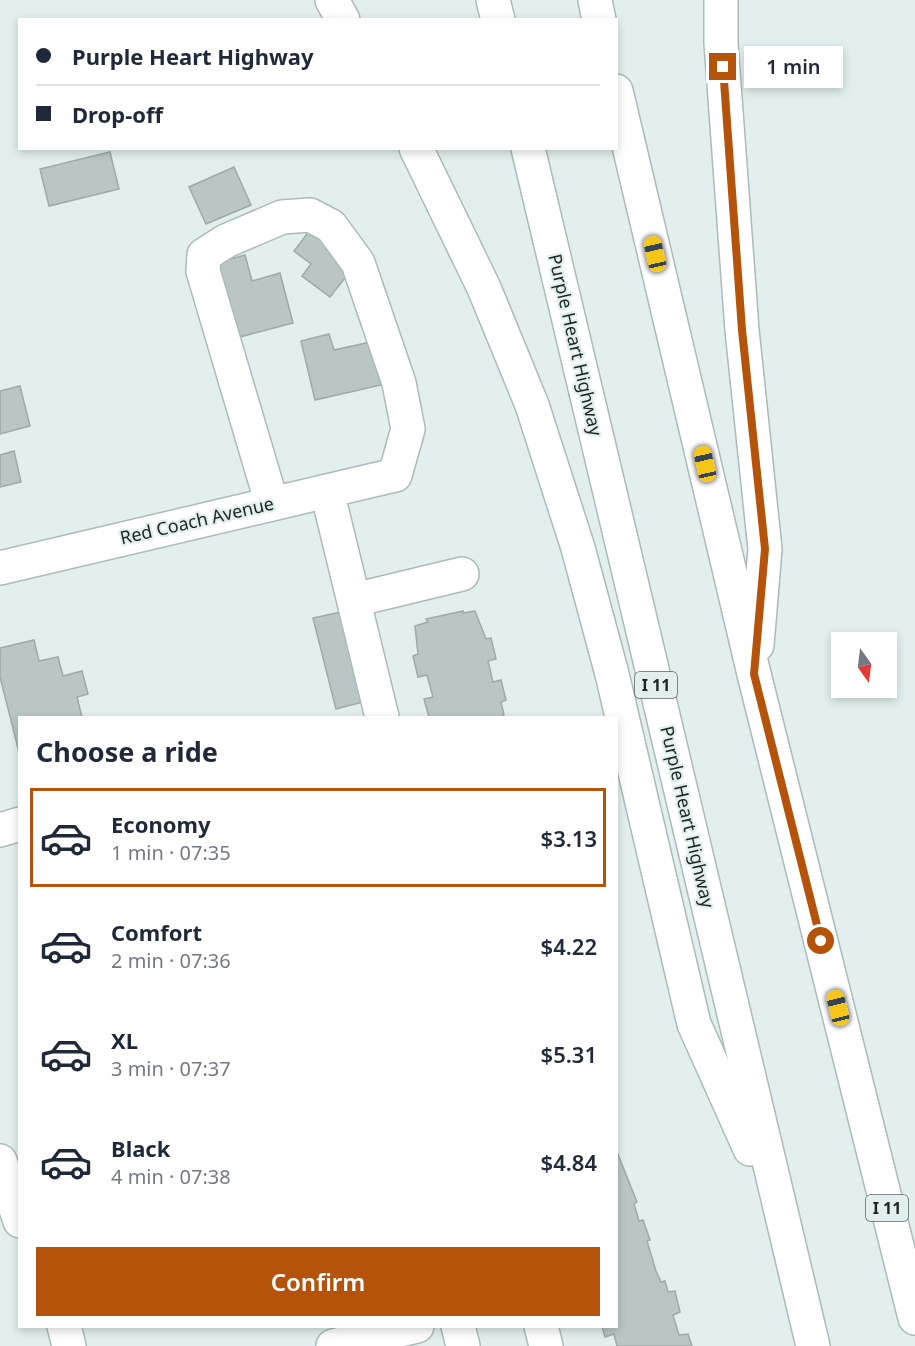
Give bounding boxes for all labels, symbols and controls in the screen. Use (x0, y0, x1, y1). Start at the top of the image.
text: Purple Heart Highway (72, 41, 314, 71)
callout: 1 min (744, 46, 843, 88)
route end (709, 53, 736, 80)
text: 1 min (766, 53, 821, 80)
text: Drop-off (72, 99, 163, 129)
car (642, 234, 668, 274)
street label: Purple Heart Highway (543, 252, 609, 439)
car (692, 444, 718, 484)
street label: Red Coach Avenue (118, 491, 276, 549)
north arrow (831, 632, 897, 698)
map controls (831, 632, 897, 698)
road number: I 11 (635, 672, 677, 698)
street label: Purple Heart Highway (655, 724, 721, 911)
text: Choose a ride (36, 733, 218, 770)
text: Economy (111, 809, 210, 839)
icon: car (39, 811, 93, 865)
text: $3.13 (541, 823, 597, 853)
text: 1 min · 07:35 (111, 839, 231, 866)
text: Comfort (111, 917, 202, 947)
icon: car (39, 919, 93, 973)
route start (807, 927, 834, 954)
text: $4.22 (541, 931, 597, 961)
text: 2 min · 07:36 (111, 947, 231, 974)
car (825, 988, 851, 1028)
text: XL (111, 1025, 138, 1055)
icon: car (39, 1027, 93, 1081)
text: $5.31 (541, 1039, 597, 1069)
text: 3 min · 07:37 (111, 1055, 231, 1082)
text: Black (111, 1133, 170, 1163)
icon: car (39, 1135, 93, 1189)
text: $4.84 (541, 1147, 597, 1177)
text: 4 min · 07:38 (111, 1163, 231, 1190)
road number: I 11 (866, 1195, 908, 1221)
button: Confirm (36, 1247, 600, 1316)

